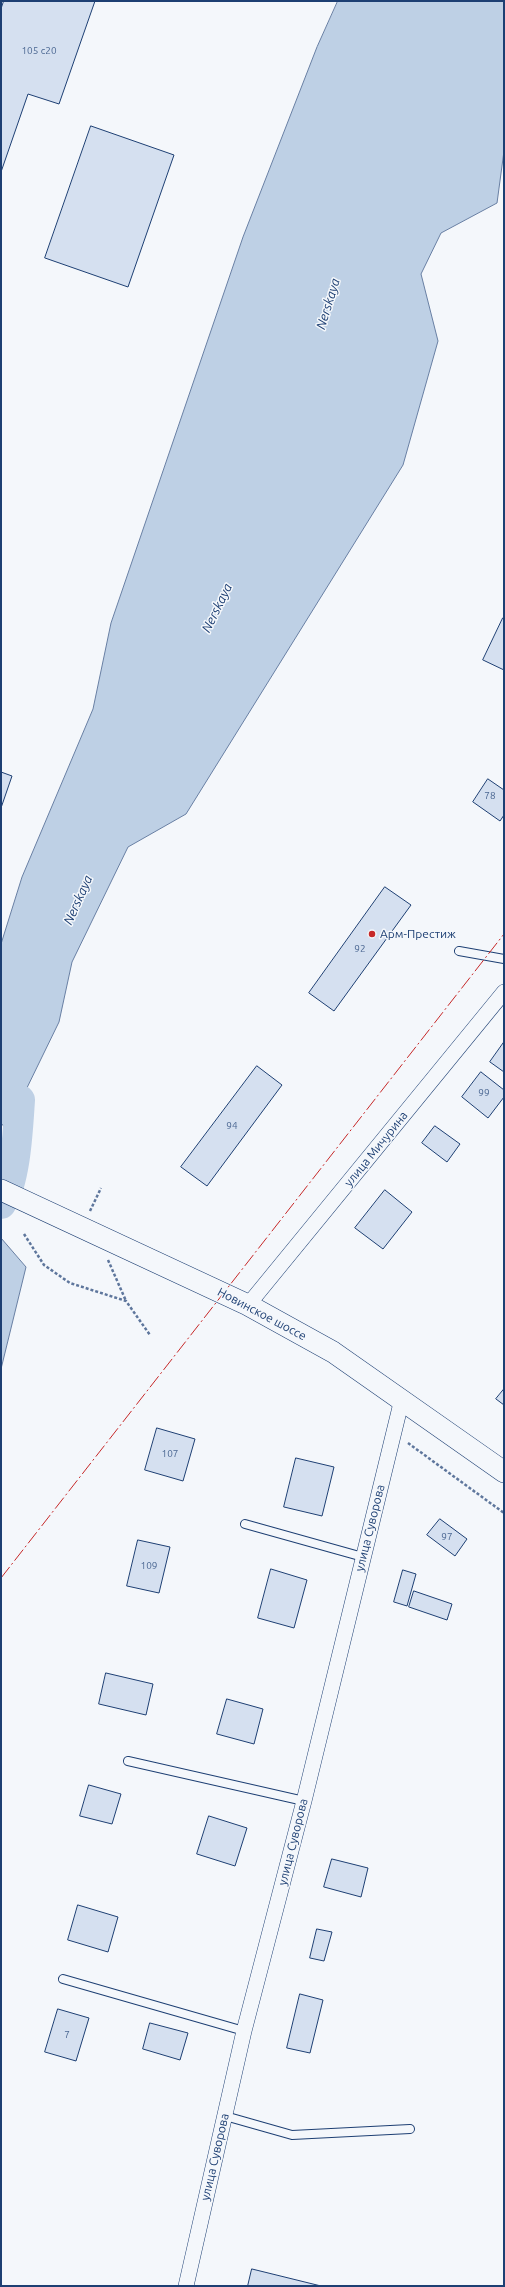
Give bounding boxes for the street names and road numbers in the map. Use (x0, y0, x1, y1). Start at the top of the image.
street label: улица Мичурина (341, 1109, 411, 1189)
street label: Новинское шоссе (215, 1285, 309, 1343)
street label: улица Суворова (352, 1483, 388, 1573)
street label: улица Суворова (275, 1797, 311, 1887)
street label: улица Суворова (198, 2112, 232, 2202)

